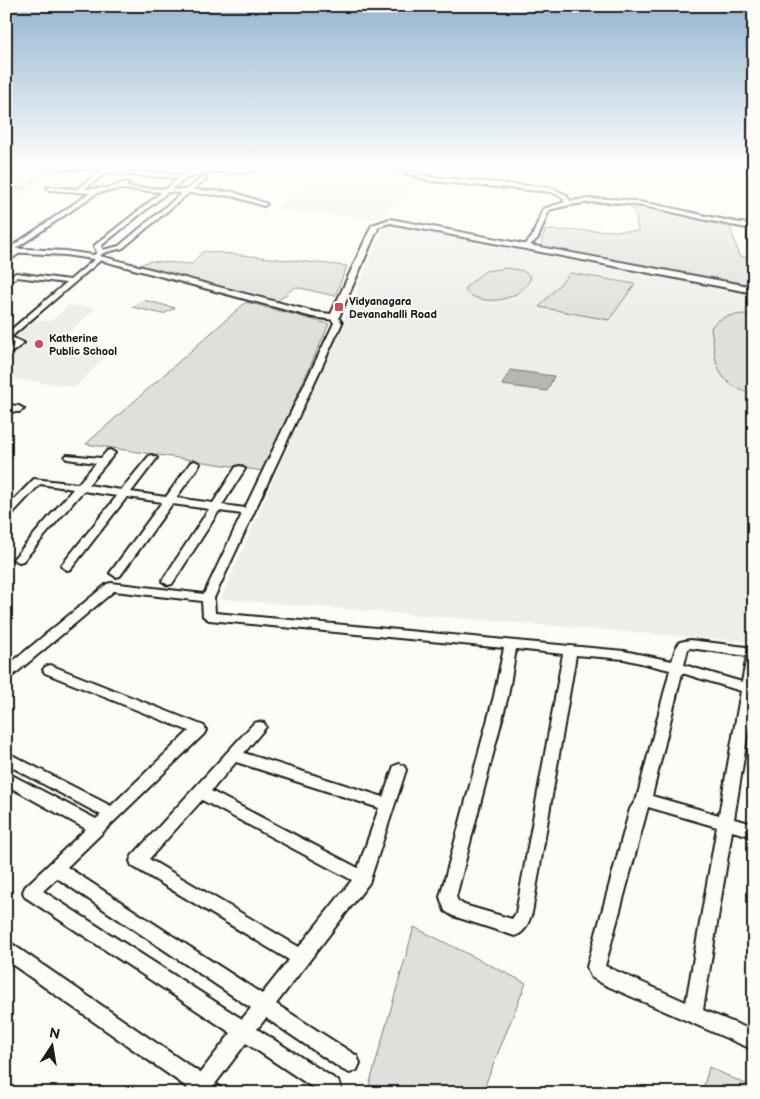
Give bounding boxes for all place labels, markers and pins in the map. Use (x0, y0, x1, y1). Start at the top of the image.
place label: Vidyanagara Devanahalli Road (349, 295, 437, 321)
marker: Vidyanagara Devanahalli Road (333, 301, 345, 313)
place label: Katherine Public School (49, 332, 117, 358)
marker: Katherine Public School (33, 338, 45, 350)

